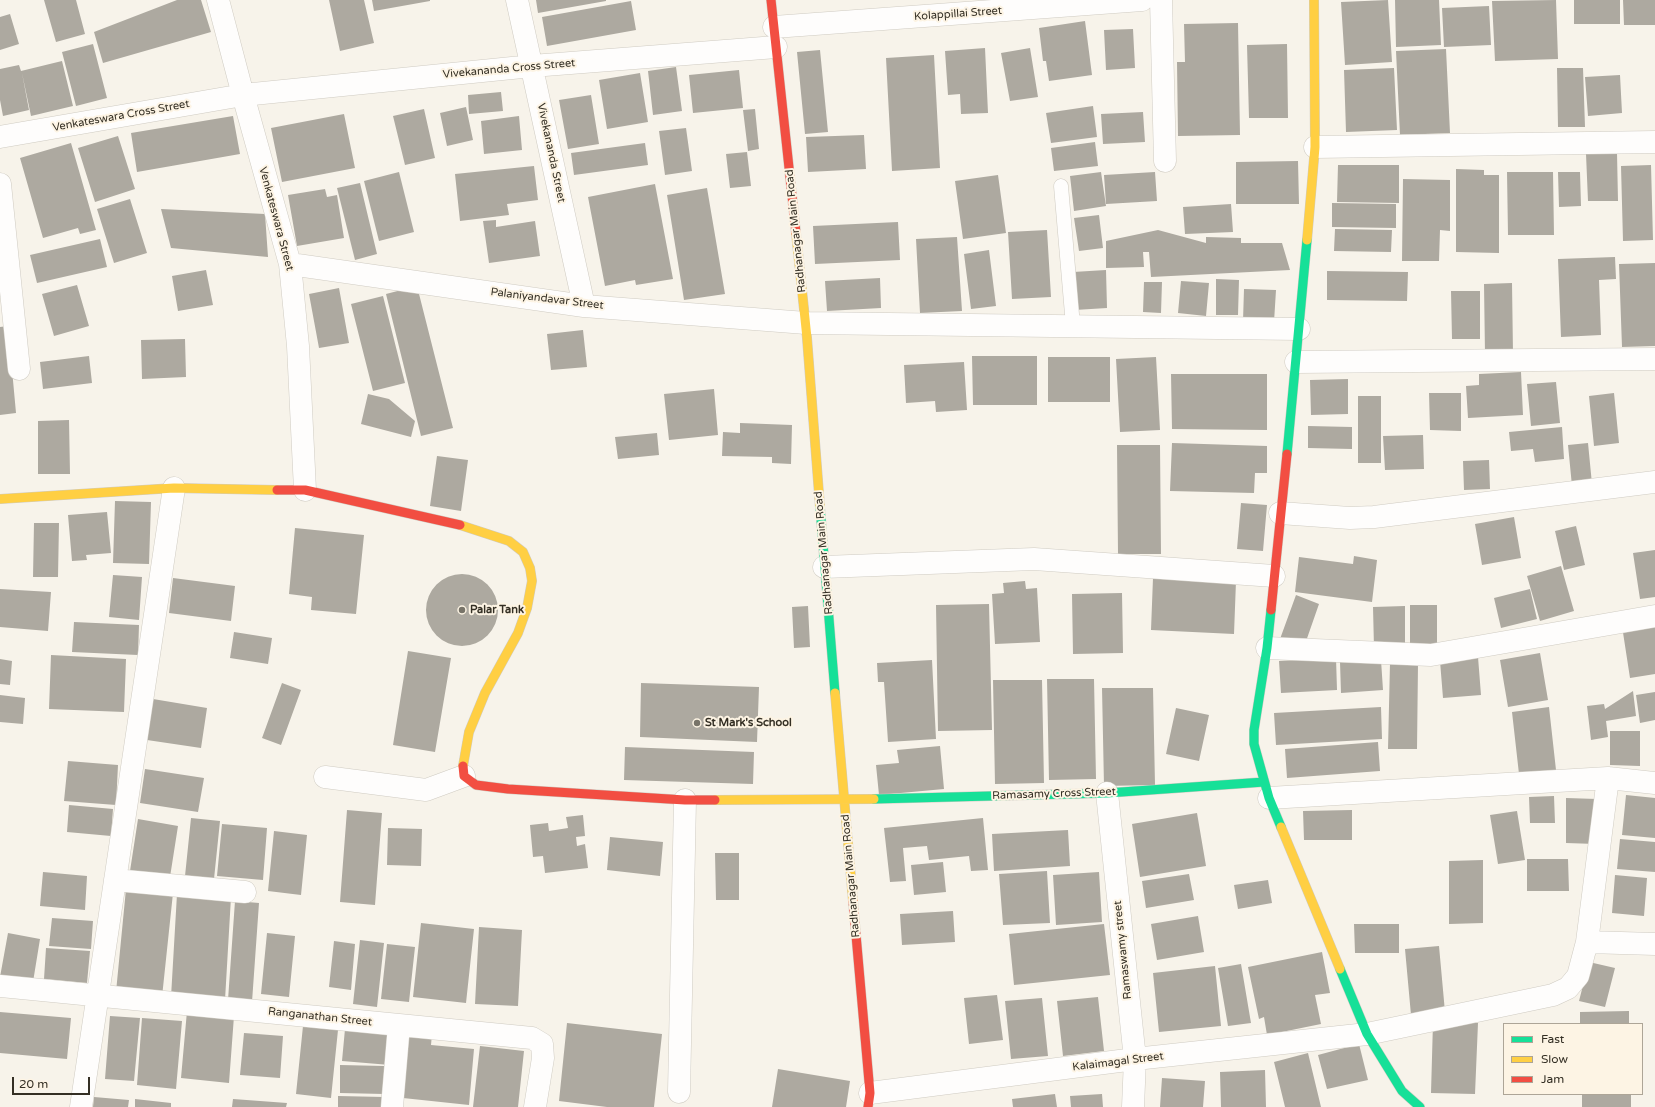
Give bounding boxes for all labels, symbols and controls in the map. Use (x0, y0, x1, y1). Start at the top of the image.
street label: Kolappillai Street (913, 4, 1003, 24)
street label: Vivekananda Cross Street (442, 57, 576, 81)
street label: Venkateswara Cross Street (52, 97, 190, 135)
street label: Vivekananda Street (534, 102, 568, 204)
street label: Venkateswara Street (256, 166, 296, 272)
street label: Radhanagar Main Road (783, 169, 809, 293)
street label: Palaniyandavar Street (490, 286, 604, 312)
street label: Radhanagar Main Road (812, 491, 836, 615)
place label: Palar Tank (470, 603, 524, 617)
marker: Palar Tank (457, 605, 467, 615)
place label: St Mark's School (705, 716, 792, 730)
marker: St Mark's School (692, 718, 702, 728)
street label: Ramasamy Cross Street (992, 785, 1116, 803)
street label: Radhanagar Main Road (839, 814, 863, 938)
street label: Ramaswamy street (1111, 900, 1135, 1000)
street label: Ranganathan Street (267, 1005, 373, 1029)
legend (1503, 1023, 1643, 1095)
text: Fast (1541, 1032, 1564, 1046)
street label: Kalaimagal Street (1072, 1050, 1164, 1074)
text: Slow (1541, 1052, 1568, 1066)
scale bar (14, 1069, 92, 1095)
text: Jam (1541, 1072, 1564, 1086)
text: 20 m (19, 1077, 48, 1091)

